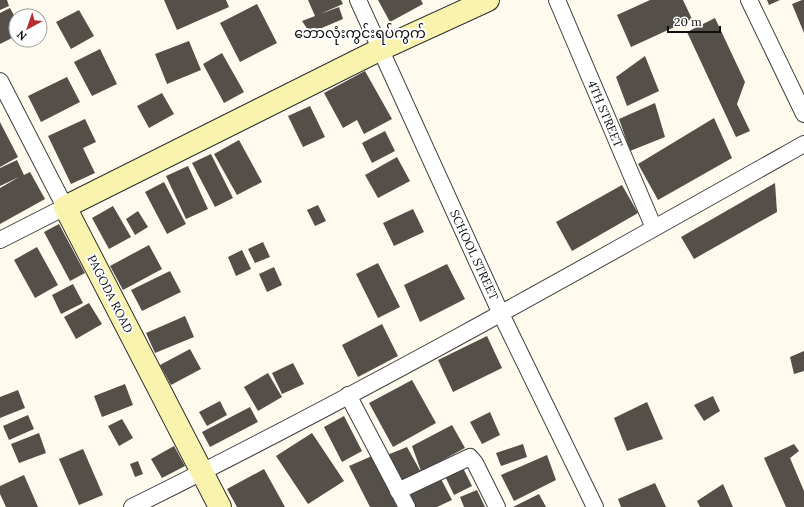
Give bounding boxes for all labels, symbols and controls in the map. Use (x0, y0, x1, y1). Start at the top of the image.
north arrow (8, 8, 48, 48)
scale bar (668, 8, 720, 34)
text: 20 m (674, 14, 702, 29)
district label: ဘောလုံးကွင်းရပ်ကွက် (294, 23, 426, 45)
text: N (13, 27, 29, 44)
street label: 4TH STREET (585, 78, 626, 150)
street label: SCHOOL STREET (447, 207, 502, 303)
street label: PAGODA ROAD (84, 252, 137, 335)

